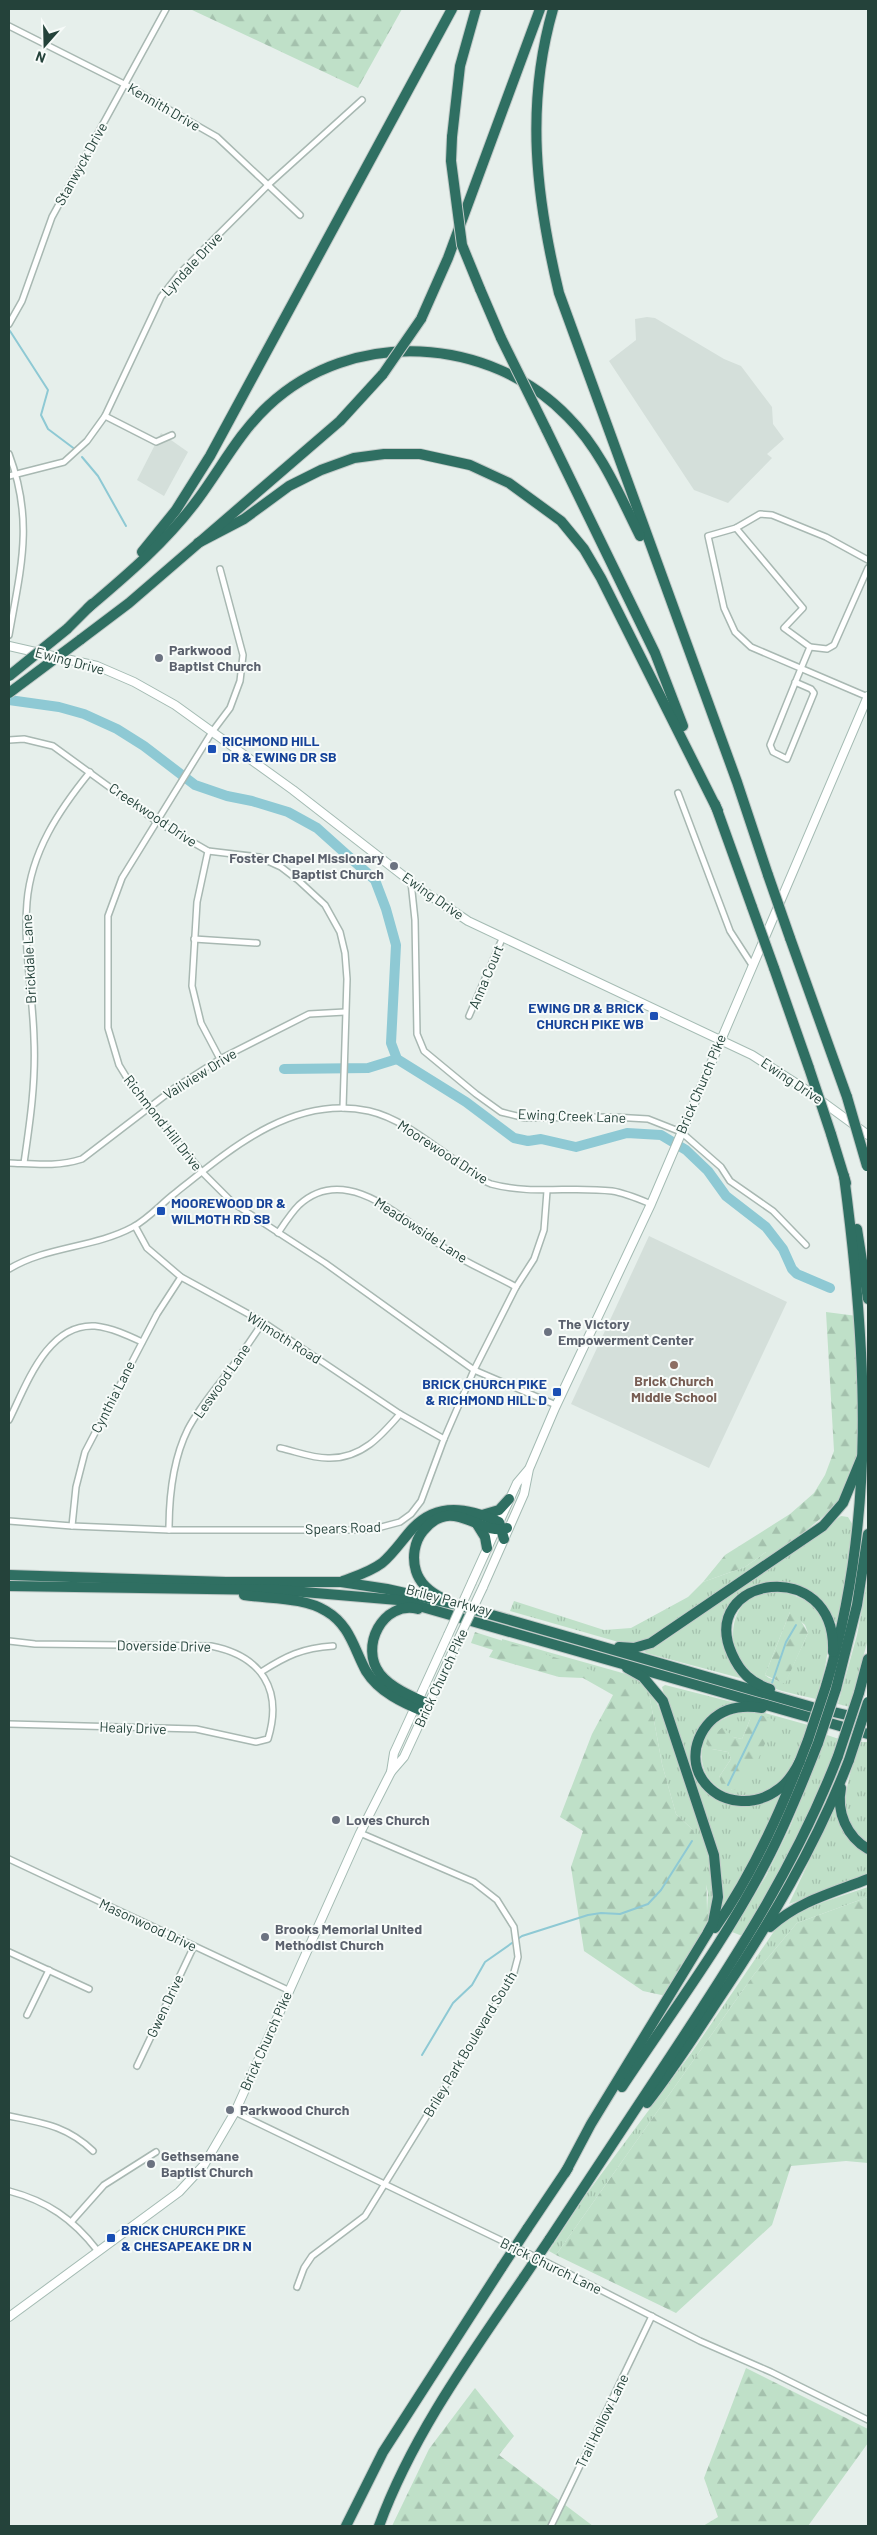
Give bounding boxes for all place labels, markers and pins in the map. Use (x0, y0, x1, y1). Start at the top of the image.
place label: Parkwood Baptist Church (169, 641, 261, 674)
marker: Parkwood Baptist Church (153, 652, 165, 664)
place label: RICHMOND HILL DR & EWING DR SB (222, 732, 337, 765)
marker: RICHMOND HILL DR & EWING DR SB (206, 743, 218, 755)
place label: Foster Chapel Missionary Baptist Church (229, 849, 384, 882)
marker: Foster Chapel Missionary Baptist Church (388, 860, 400, 872)
place label: EWING DR & BRICK CHURCH PIKE WB (528, 999, 644, 1032)
marker: EWING DR & BRICK CHURCH PIKE WB (648, 1010, 660, 1022)
place label: MOOREWOOD DR & WILMOTH RD SB (171, 1194, 286, 1227)
marker: MOOREWOOD DR & WILMOTH RD SB (155, 1205, 167, 1217)
place label: The Victory Empowerment Center (558, 1315, 694, 1348)
marker: The Victory Empowerment Center (542, 1326, 554, 1338)
marker: Brick Church Middle School (668, 1359, 680, 1371)
place label: Brick Church Middle School (631, 1372, 717, 1405)
place label: BRICK CHURCH PIKE & RICHMOND HILL D (422, 1375, 547, 1408)
marker: BRICK CHURCH PIKE & RICHMOND HILL D (551, 1386, 563, 1398)
place label: Loves Church (346, 1811, 430, 1828)
marker: Loves Church (330, 1814, 342, 1826)
place label: Brooks Memorial United Methodist Church (275, 1920, 422, 1953)
marker: Brooks Memorial United Methodist Church (259, 1931, 271, 1943)
place label: Parkwood Church (240, 2101, 349, 2118)
marker: Parkwood Church (224, 2104, 236, 2116)
place label: Gethsemane Baptist Church (161, 2147, 253, 2180)
marker: Gethsemane Baptist Church (145, 2158, 157, 2170)
place label: BRICK CHURCH PIKE & CHESAPEAKE DR N (121, 2221, 252, 2254)
marker: BRICK CHURCH PIKE & CHESAPEAKE DR N (105, 2232, 117, 2244)

